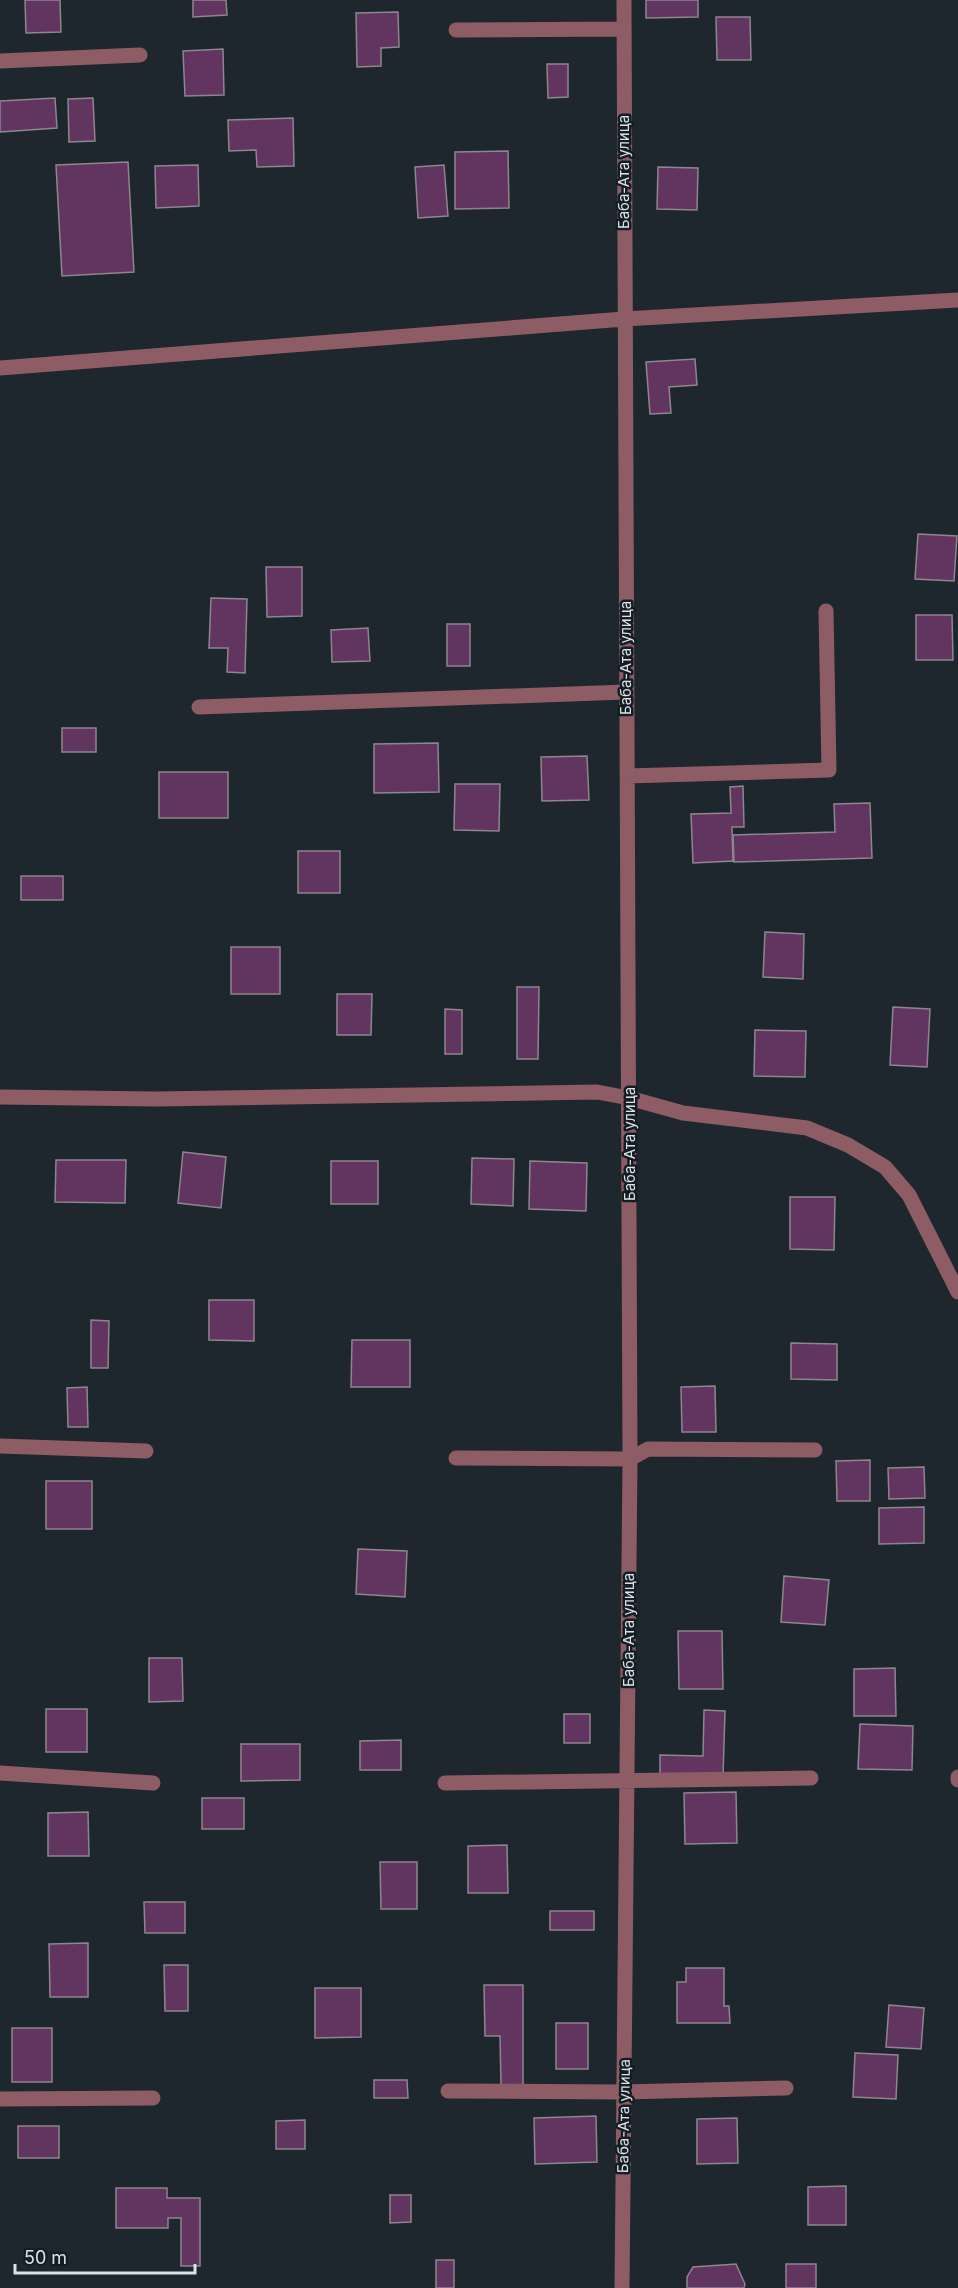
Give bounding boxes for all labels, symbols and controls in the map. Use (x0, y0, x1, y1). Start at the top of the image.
street label: Баба-Ата улица (614, 115, 633, 229)
street label: Баба-Ата улица (616, 601, 635, 715)
street label: Баба-Ата улица (620, 1087, 639, 1201)
street label: Баба-Ата улица (619, 1573, 638, 1687)
street label: Баба-Ата улица (613, 2059, 634, 2173)
scale bar (15, 2237, 195, 2275)
text: 50 m (24, 2247, 67, 2268)

